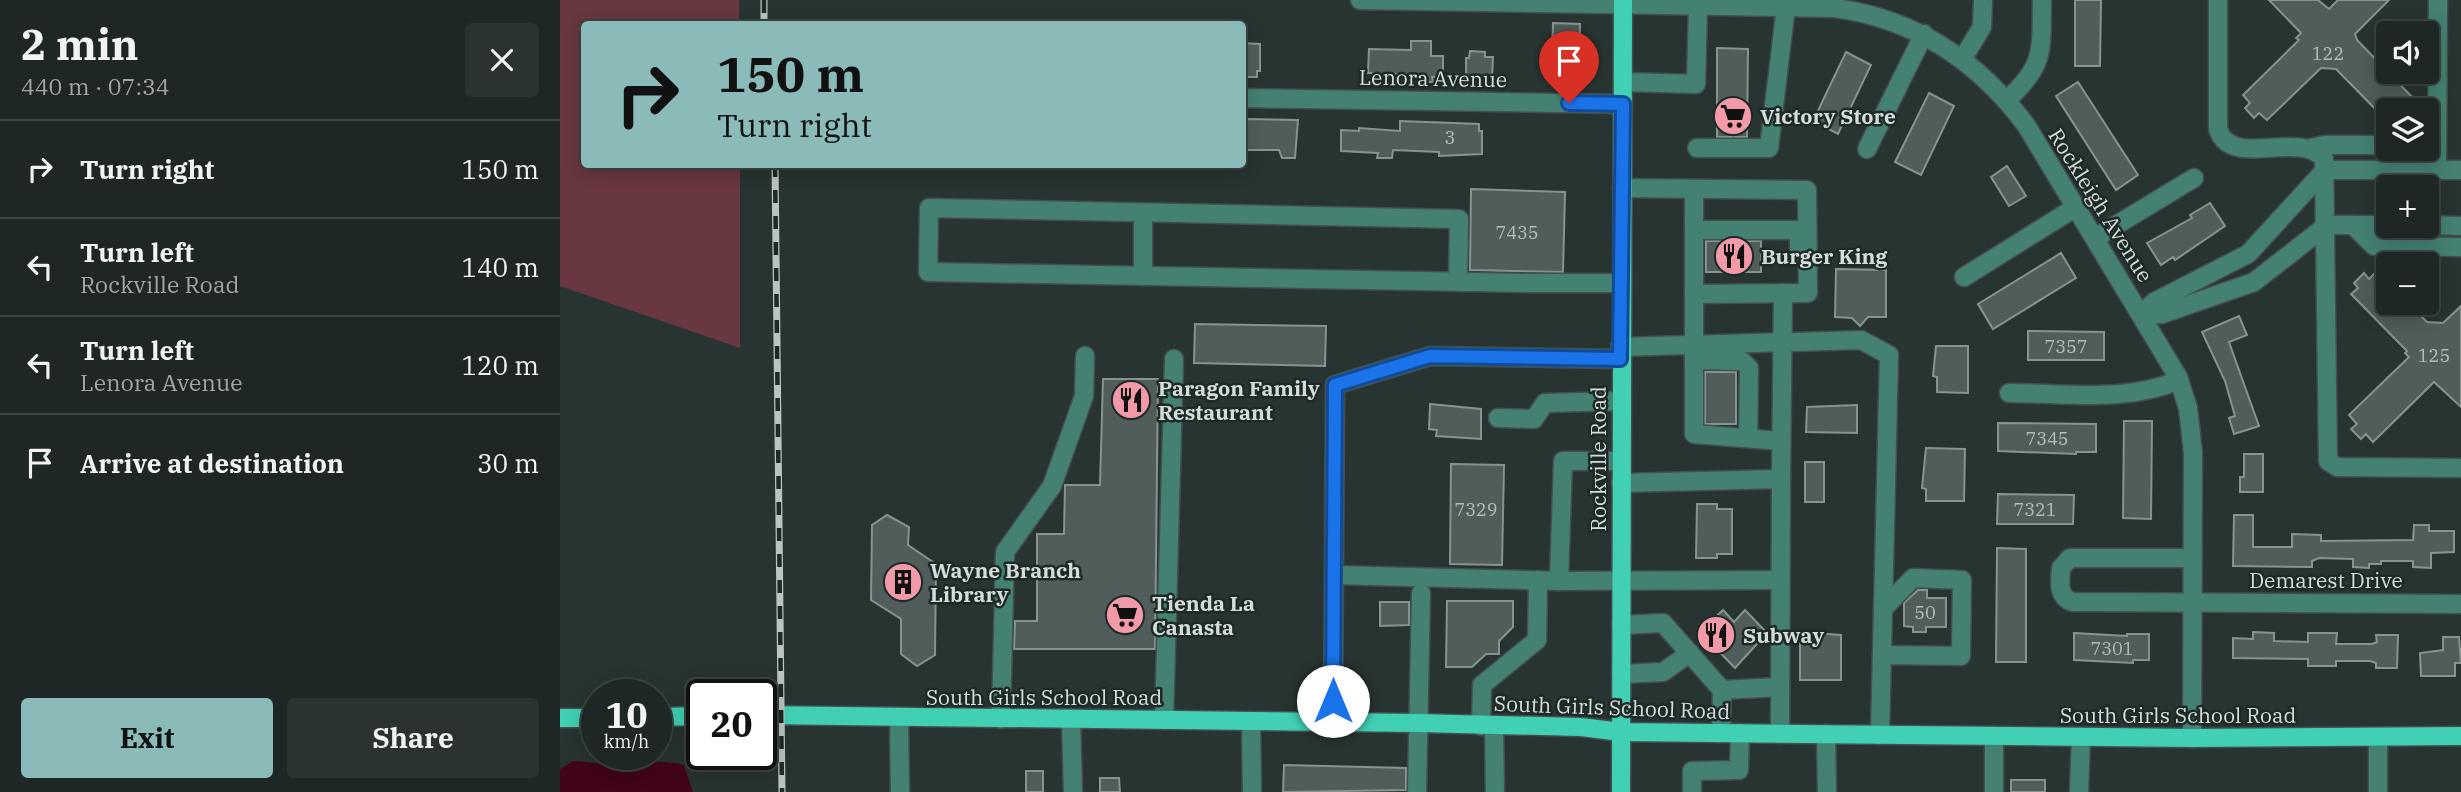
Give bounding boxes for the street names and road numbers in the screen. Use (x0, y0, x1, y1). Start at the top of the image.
street label: Lenora Avenue (1359, 63, 1507, 93)
street label: Rockleigh Avenue (2042, 123, 2160, 287)
street label: Rockville Road (1584, 386, 1612, 532)
street label: Demarest Drive (2249, 566, 2403, 594)
street label: South Girls School Road (926, 683, 1162, 711)
street label: South Girls School Road (1493, 689, 1731, 725)
street label: South Girls School Road (2060, 701, 2296, 729)

